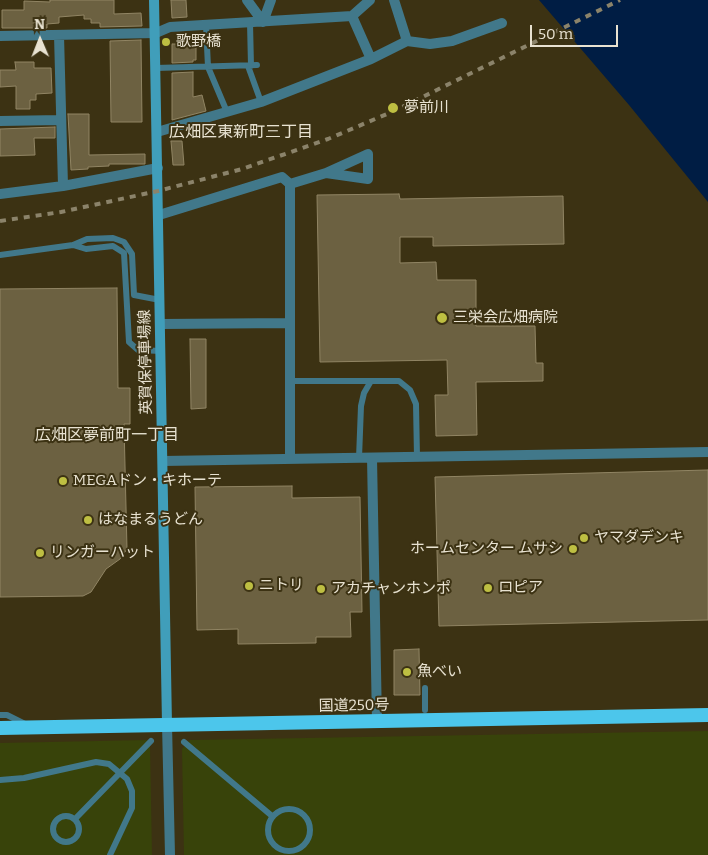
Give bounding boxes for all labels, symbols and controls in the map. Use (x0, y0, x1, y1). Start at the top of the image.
north arrow (15, 15, 65, 65)
scale bar (533, 15, 620, 47)
text: N (34, 16, 45, 33)
text: 50 m (538, 25, 573, 43)
place label: 歌野橋 (176, 33, 221, 51)
marker: 歌野橋 (160, 36, 172, 48)
place label: 夢前川 (404, 99, 449, 117)
marker: 夢前川 (386, 101, 400, 115)
district label: 広畑区東新町三丁目 (169, 123, 313, 143)
street label: 英賀保停車場線 (136, 309, 156, 415)
place label: 三栄会広畑病院 (453, 309, 558, 327)
marker: 三栄会広畑病院 (435, 311, 449, 325)
district label: 広畑区夢前町一丁目 (35, 426, 179, 446)
place label: MEGAドン・キホーテ (73, 472, 222, 490)
marker: MEGAドン・キホーテ (57, 475, 69, 487)
place label: はなまるうどん (98, 511, 203, 529)
marker: はなまるうどん (82, 514, 94, 526)
place label: ヤマダデンキ (594, 529, 684, 547)
marker: ヤマダデンキ (578, 532, 590, 544)
place label: ホームセンター ムサシ (410, 540, 563, 558)
marker: ホームセンター ムサシ (567, 543, 579, 555)
place label: リンガーハット (50, 544, 155, 562)
marker: リンガーハット (34, 547, 46, 559)
place label: ニトリ (259, 577, 304, 595)
place label: ロピア (498, 579, 543, 597)
marker: ニトリ (243, 580, 255, 592)
place label: アカチャンホンポ (331, 580, 451, 598)
marker: ロピア (482, 582, 494, 594)
marker: アカチャンホンポ (315, 583, 327, 595)
place label: 魚べい (417, 663, 462, 681)
marker: 魚べい (401, 666, 413, 678)
street label: 国道250号 (318, 696, 390, 716)

